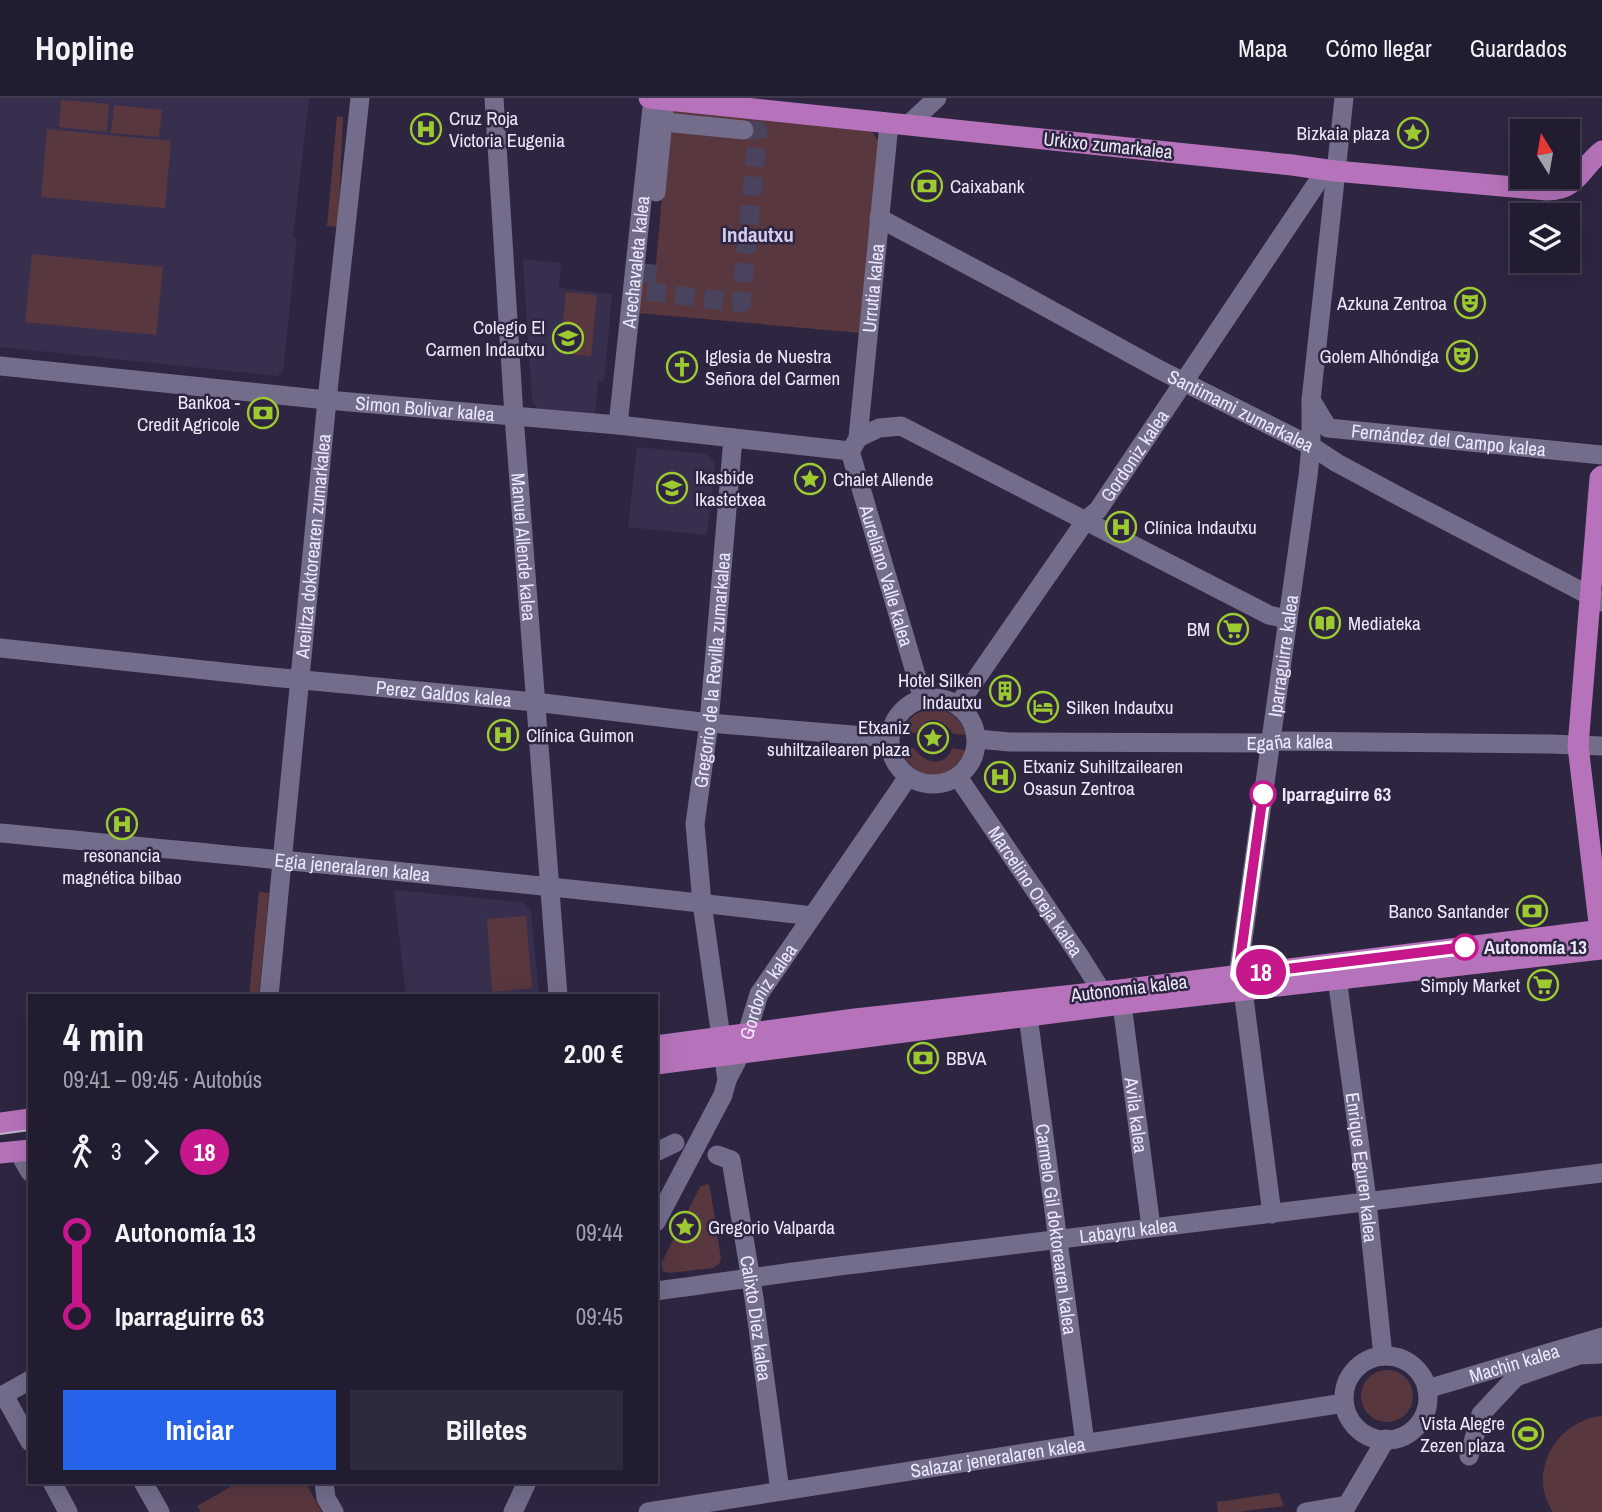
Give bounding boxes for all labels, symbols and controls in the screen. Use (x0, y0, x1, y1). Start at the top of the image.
text: Hopline (35, 26, 134, 70)
text: Mapa (1238, 32, 1288, 64)
text: Cómo llegar (1326, 32, 1432, 64)
text: Guardados (1470, 32, 1567, 64)
place label: Cruz Roja Victoria Eugenia (449, 105, 565, 153)
hospital icon: Cruz Roja Victoria Eugenia (409, 112, 443, 146)
place icon: Bizkaia plaza (1396, 116, 1430, 150)
north arrow (1510, 119, 1580, 189)
map controls (1510, 119, 1580, 273)
place label: Bizkaia plaza (1296, 120, 1390, 146)
street label: Urkixo zumarkalea (1042, 125, 1174, 165)
bank icon: Caixabank (910, 169, 944, 203)
place label: Caixabank (950, 173, 1025, 199)
street label: Arechavaleta kalea (615, 194, 655, 330)
button: layers (1510, 203, 1580, 273)
district label: Indautxu (722, 220, 794, 249)
street label: Urrutia kalea (855, 242, 890, 334)
theatre icon: Azkuna Zentroa (1453, 286, 1487, 320)
place label: Azkuna Zentroa (1336, 290, 1447, 316)
place label: Colegio El Carmen Indautxu (425, 314, 545, 362)
school or university icon: Colegio El Carmen Indautxu (551, 321, 585, 355)
theatre icon: Golem Alhóndiga (1445, 339, 1479, 373)
place label: Iglesia de Nuestra Señora del Carmen (705, 343, 840, 391)
place label: Golem Alhóndiga (1319, 343, 1439, 369)
church icon: Iglesia de Nuestra Señora del Carmen (665, 350, 699, 384)
street label: Santimami zumarkalea (1163, 363, 1319, 459)
place label: Bankoa - Credit Agricole (137, 389, 240, 437)
street label: Simon Bolivar kalea (354, 389, 496, 427)
bank icon: Bankoa - Credit Agricole (246, 396, 280, 430)
street label: Gordoniz kalea (1094, 404, 1175, 507)
street label: Fernández del Campo kalea (1350, 417, 1547, 462)
street label: Areiltza doktorearen zumarkalea (289, 432, 337, 661)
place icon: Chalet Allende (793, 462, 827, 496)
place label: Ikasbide Ikastetxea (695, 464, 766, 512)
place label: Chalet Allende (833, 466, 933, 492)
school or university icon: Ikasbide Ikastetxea (655, 471, 689, 505)
street label: Manuel Allende kalea (505, 472, 543, 622)
street label: Aureliano Valle kalea (853, 501, 920, 650)
hospital icon: Clínica Indautxu (1104, 510, 1138, 544)
place label: Clínica Indautxu (1144, 514, 1257, 540)
street label: Gregorio de la Revilla zumarkalea (687, 551, 736, 790)
street label: Iparraguirre kalea (1261, 593, 1304, 719)
library icon: Mediateka (1308, 606, 1342, 640)
place label: Mediateka (1348, 610, 1421, 636)
supermarket icon: BM (1216, 612, 1250, 646)
place label: BM (1187, 616, 1210, 642)
place label: Hotel Silken Indautxu (898, 667, 982, 715)
street label: Perez Galdos kalea (375, 674, 513, 713)
building icon: Hotel Silken Indautxu (988, 674, 1022, 708)
hotel icon: Silken Indautxu (1026, 690, 1060, 724)
place label: Silken Indautxu (1066, 694, 1173, 720)
place label: Etxaniz suhiltzailearen plaza (767, 714, 910, 762)
hospital icon: Clínica Guimon (486, 718, 520, 752)
place icon: Etxaniz suhiltzailearen plaza (916, 721, 950, 755)
place label: Clínica Guimon (526, 722, 634, 748)
street label: Egaña kalea (1246, 728, 1334, 756)
place label: Etxaniz Suhiltzailearen Osasun Zentroa (1023, 753, 1183, 801)
hospital icon: Etxaniz Suhiltzailearen Osasun Zentroa (983, 760, 1017, 794)
marker: Iparraguirre 63 (1250, 781, 1276, 807)
place label: Iparraguirre 63 (1282, 781, 1391, 807)
hospital icon: resonancia magnética bilbao (105, 807, 139, 841)
street label: Marcelino Oreja kalea (982, 821, 1089, 962)
place label: resonancia magnética bilbao (62, 842, 182, 890)
street label: Egia jeneralaren kalea (273, 846, 432, 888)
bank icon: Banco Santander (1515, 894, 1549, 928)
place label: Banco Santander (1389, 898, 1510, 924)
marker: Autonomía 13 (1452, 934, 1478, 960)
place label: Autonomía 13 (1484, 934, 1587, 960)
street label: Gordoniz kalea (733, 938, 803, 1043)
line badge: 18 (1230, 949, 1292, 995)
text: 18 (1250, 956, 1272, 988)
street label: Autonomia kalea (1068, 968, 1189, 1008)
supermarket icon: Simply Market (1526, 968, 1560, 1002)
place label: Simply Market (1420, 972, 1521, 998)
text: 4 min (63, 1012, 144, 1063)
text: 2.00 € (564, 1036, 623, 1071)
bank icon: BBVA (906, 1041, 940, 1075)
place label: BBVA (946, 1045, 987, 1071)
text: 09:41 – 09:45 · Autobús (63, 1064, 262, 1095)
street label: Avila kalea (1119, 1075, 1154, 1155)
street label: Enrique Eguren kalea (1340, 1091, 1384, 1244)
street label: Carmelo Gil doktorearen kalea (1030, 1122, 1083, 1336)
icon: walk (63, 1133, 101, 1171)
icon: forward (132, 1133, 170, 1171)
text: 3 (111, 1136, 122, 1167)
text: 18 (194, 1136, 215, 1168)
place icon: Gregorio Valparda (668, 1210, 702, 1244)
street label: Labayru kalea (1078, 1212, 1179, 1249)
place label: Gregorio Valparda (708, 1214, 835, 1240)
text: Autonomía 13 (115, 1215, 256, 1250)
text: 09:44 (576, 1217, 623, 1248)
street label: Calixto Diez kalea (734, 1253, 778, 1383)
text: Iparraguirre 63 (115, 1299, 264, 1334)
text: 09:45 (576, 1301, 623, 1332)
street label: Machin kalea (1466, 1337, 1563, 1389)
button: Iniciar (63, 1390, 336, 1470)
button: Billetes (350, 1390, 623, 1470)
place label: Vista Alegre Zezen plaza (1420, 1410, 1505, 1458)
sports icon: Vista Alegre Zezen plaza (1511, 1417, 1545, 1451)
street label: Salazar jeneralaren kalea (908, 1431, 1087, 1484)

